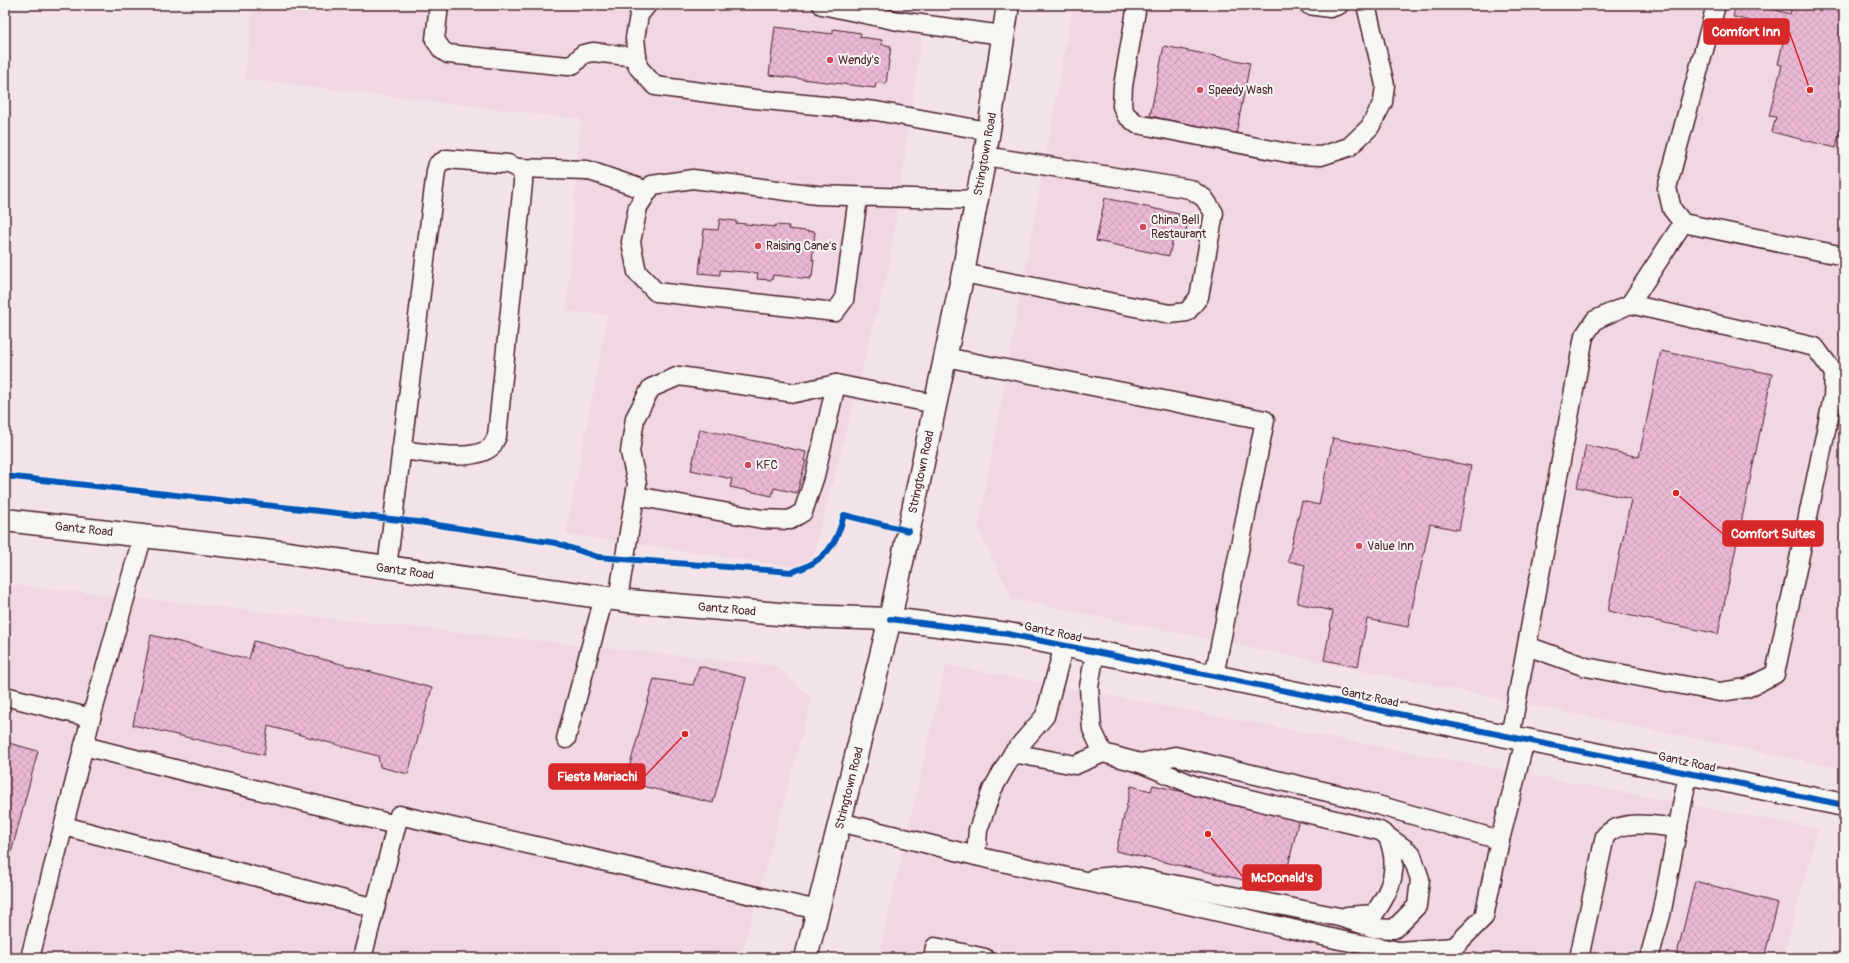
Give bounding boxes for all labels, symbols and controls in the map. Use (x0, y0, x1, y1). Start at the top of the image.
callout: Comfort Inn (1704, 19, 1789, 44)
text: Comfort Inn (1712, 24, 1781, 40)
place label: Wendy's (838, 53, 880, 68)
marker: Wendy's (825, 55, 835, 65)
place label: Speedy Wash (1208, 83, 1273, 98)
marker: Speedy Wash (1195, 85, 1205, 95)
street label: Stringtown Road (971, 111, 1000, 197)
place label: China Bell Restaurant (1151, 213, 1207, 242)
marker: China Bell Restaurant (1138, 222, 1148, 232)
place label: Raising Cane's (766, 239, 837, 254)
marker: Raising Cane's (753, 241, 763, 251)
street label: Stringtown Road (905, 429, 938, 515)
place label: KFC (756, 458, 778, 473)
marker: KFC (743, 460, 753, 470)
street label: Gantz Road (54, 519, 114, 540)
callout: Comfort Suites (1723, 521, 1823, 546)
text: Comfort Suites (1731, 526, 1815, 542)
place label: Value Inn (1367, 539, 1414, 554)
marker: Value Inn (1354, 541, 1364, 551)
street label: Gantz Road (375, 560, 435, 583)
street label: Gantz Road (697, 599, 757, 620)
street label: Gantz Road (1023, 619, 1083, 646)
street label: Gantz Road (1340, 684, 1400, 711)
street label: Stringtown Road (832, 745, 867, 831)
street label: Gantz Road (1657, 749, 1717, 776)
callout: Fiesta Mariachi (549, 764, 645, 789)
text: Fiesta Mariachi (557, 769, 638, 785)
callout: McDonald's (1243, 865, 1321, 890)
text: McDonald's (1251, 870, 1313, 886)

